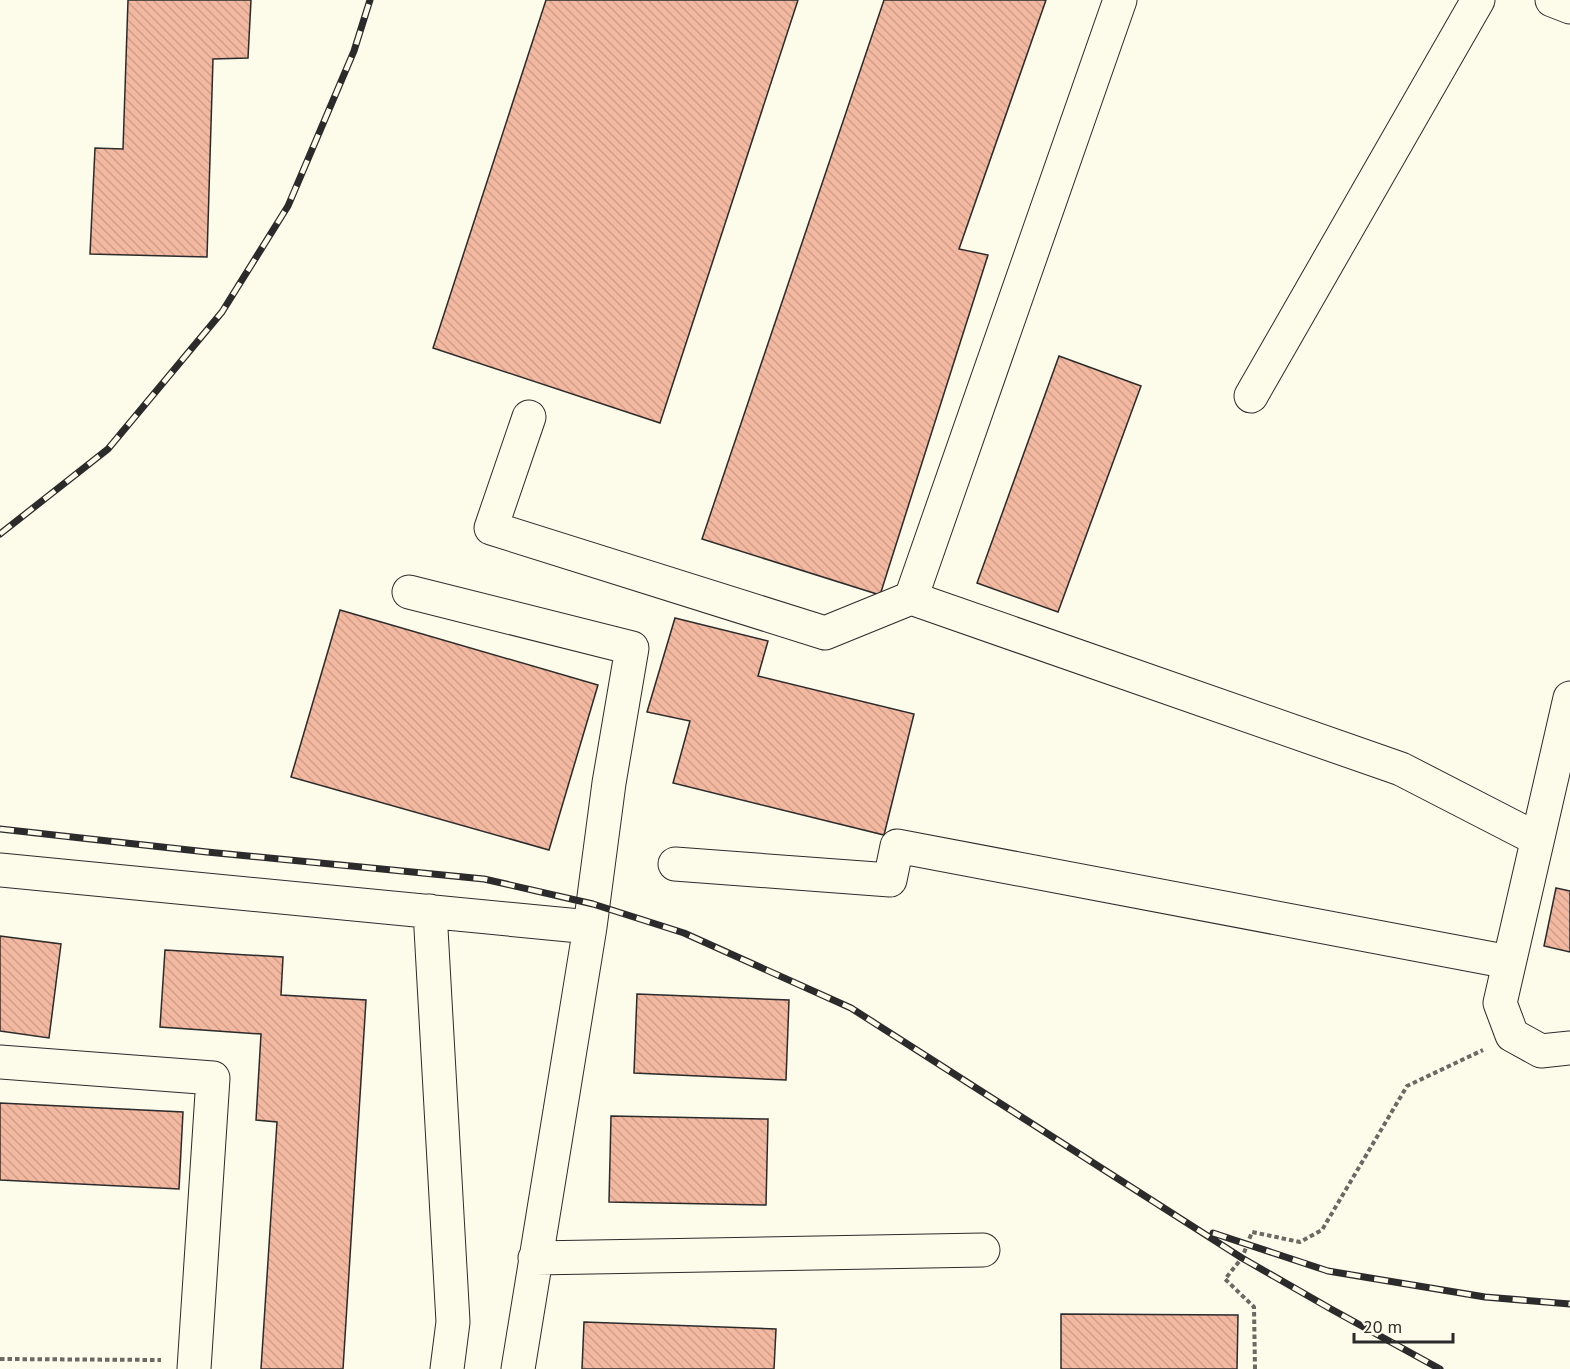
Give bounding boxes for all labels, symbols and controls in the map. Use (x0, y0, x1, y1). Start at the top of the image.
scale bar (1354, 1306, 1453, 1344)
text: 20 m (1363, 1315, 1402, 1338)

